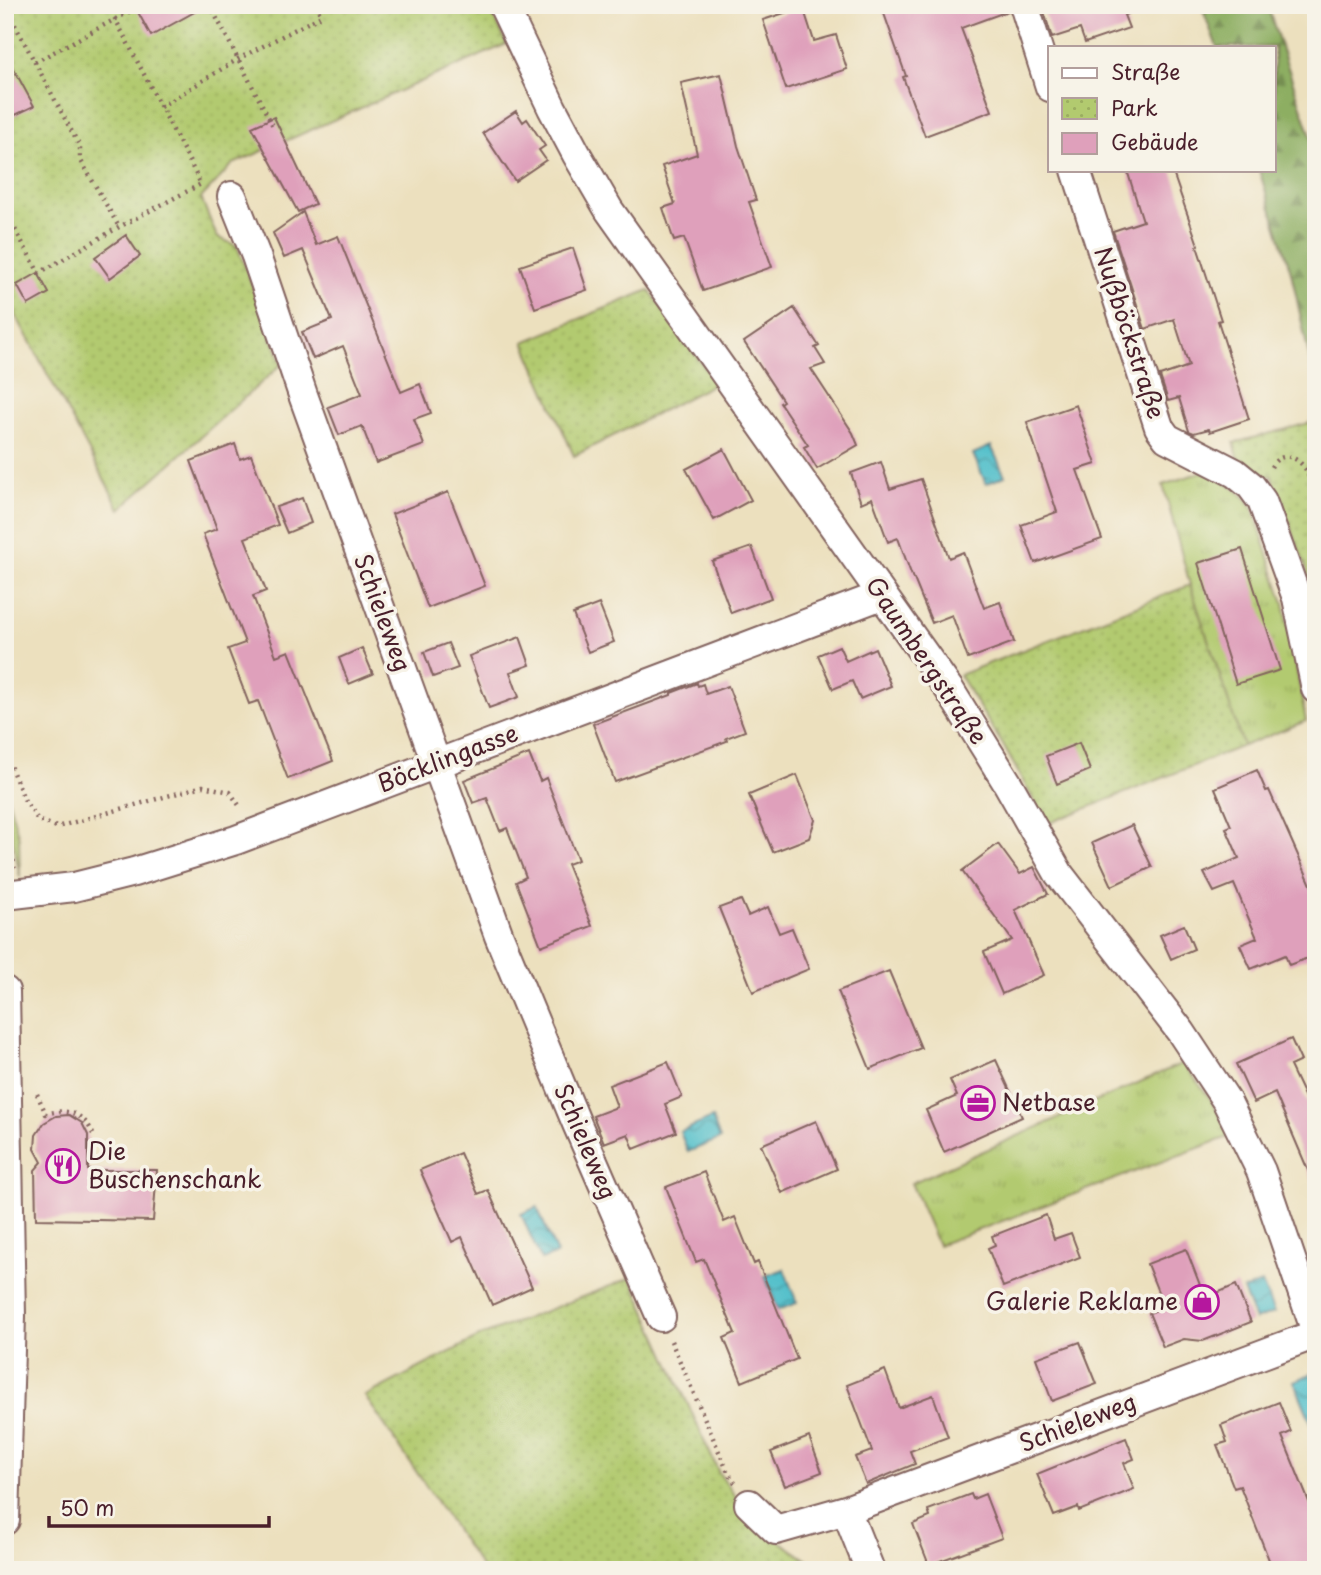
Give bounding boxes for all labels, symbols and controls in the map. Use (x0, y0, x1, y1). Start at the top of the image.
legend (1048, 46, 1276, 172)
text: Straße (1111, 55, 1180, 87)
text: Park (1111, 91, 1158, 123)
text: Gebäude (1111, 125, 1198, 157)
street label: Nußböckstraße (1086, 242, 1176, 423)
street label: Schieleweg (346, 548, 422, 676)
street label: Gaumbergstraße (858, 569, 997, 751)
street label: Böcklingasse (372, 714, 523, 800)
street label: Schieleweg (546, 1078, 627, 1205)
place label: Netbase (1002, 1083, 1096, 1119)
office icon: Netbase (959, 1084, 997, 1122)
place label: Die Buschenschank (88, 1132, 262, 1196)
restaurant icon: Die Buschenschank (44, 1147, 82, 1185)
place label: Galerie Reklame (986, 1282, 1178, 1318)
shop icon: Galerie Reklame (1183, 1283, 1221, 1321)
street label: Schieleweg (1013, 1382, 1141, 1460)
scale bar (49, 1484, 270, 1528)
text: 50 m (60, 1491, 114, 1523)

